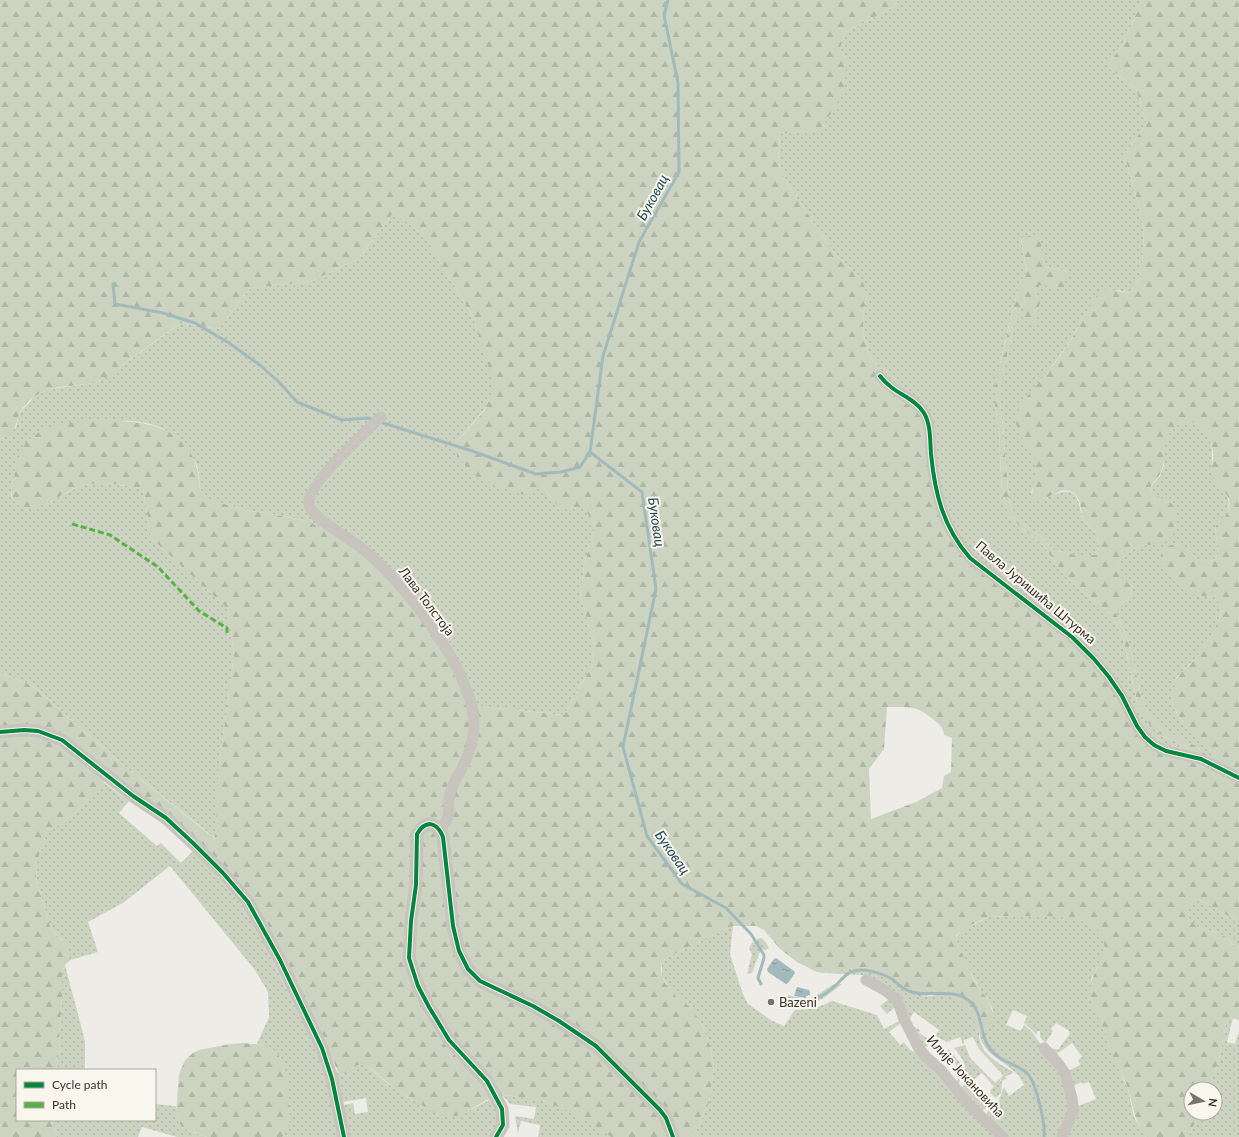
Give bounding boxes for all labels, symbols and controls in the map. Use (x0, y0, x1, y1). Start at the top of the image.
water label: Буковац (632, 171, 672, 223)
water label: Буковац (645, 496, 669, 548)
street label: Павла Јуришића Штурма (973, 537, 1099, 647)
street label: Лава Толстоја (395, 563, 458, 639)
water label: Буковац (652, 827, 694, 877)
place label: Bazeni (779, 994, 817, 1010)
marker: Bazeni (766, 997, 776, 1007)
street label: Илије Јокановића (924, 1032, 1008, 1120)
legend (16, 1069, 156, 1121)
text: Cycle path (52, 1077, 107, 1092)
north arrow (1183, 1081, 1223, 1121)
text: Path (52, 1097, 76, 1112)
text: N (1206, 1097, 1220, 1108)

